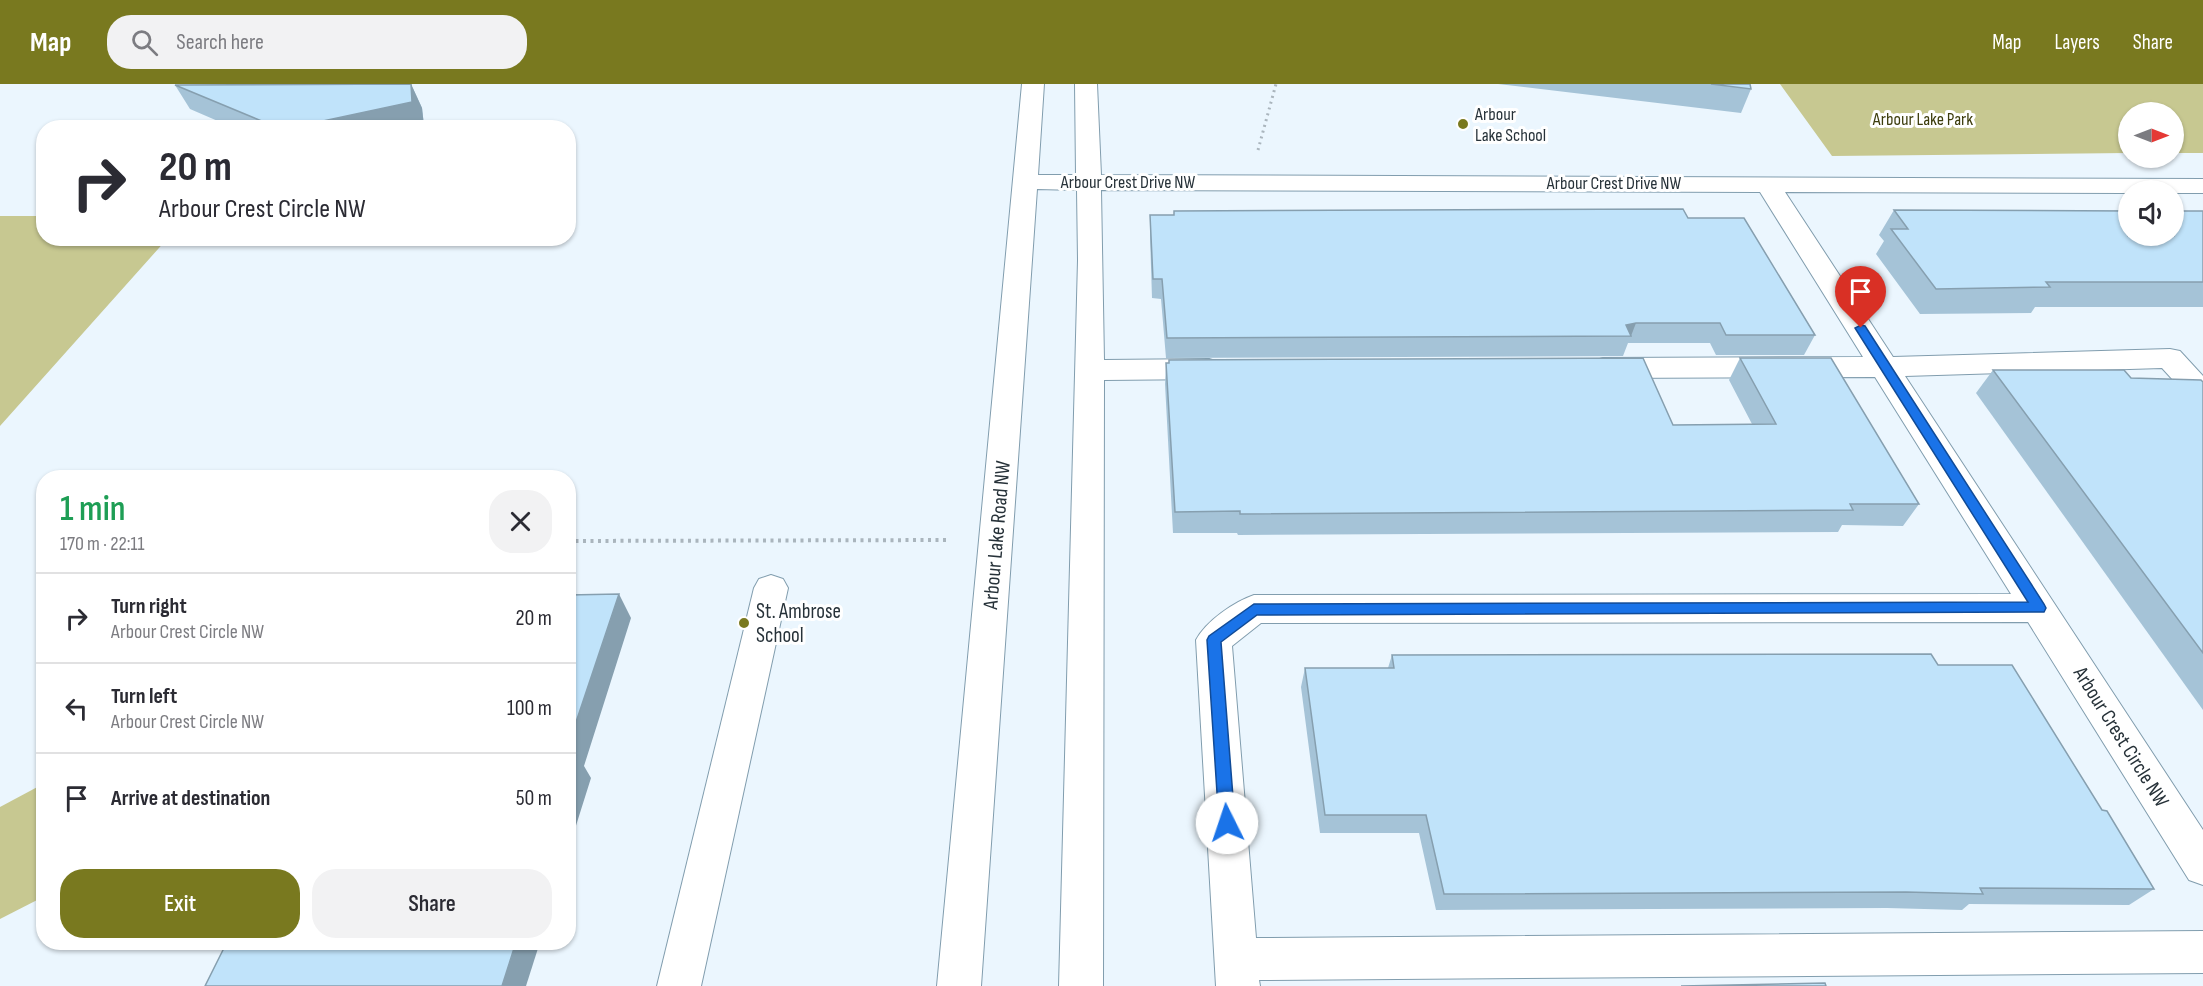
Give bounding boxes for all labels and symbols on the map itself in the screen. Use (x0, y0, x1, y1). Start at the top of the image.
north arrow (2118, 102, 2184, 168)
place label: Arbour Lake School (1474, 104, 1546, 146)
park label: Arbour Lake Park (1872, 109, 1973, 130)
marker: Arbour Lake School (1456, 117, 1470, 131)
street label: Arbour Crest Drive NW (1060, 172, 1196, 193)
street label: Arbour Crest Drive NW (1546, 173, 1682, 194)
pin (1835, 266, 1886, 328)
street label: Arbour Lake Road NW (978, 459, 1016, 611)
place label: St. Ambrose School (756, 599, 841, 648)
marker: St. Ambrose School (737, 616, 751, 630)
street label: Arbour Crest Circle NW (2067, 661, 2174, 812)
position arrow (1195, 791, 1259, 855)

